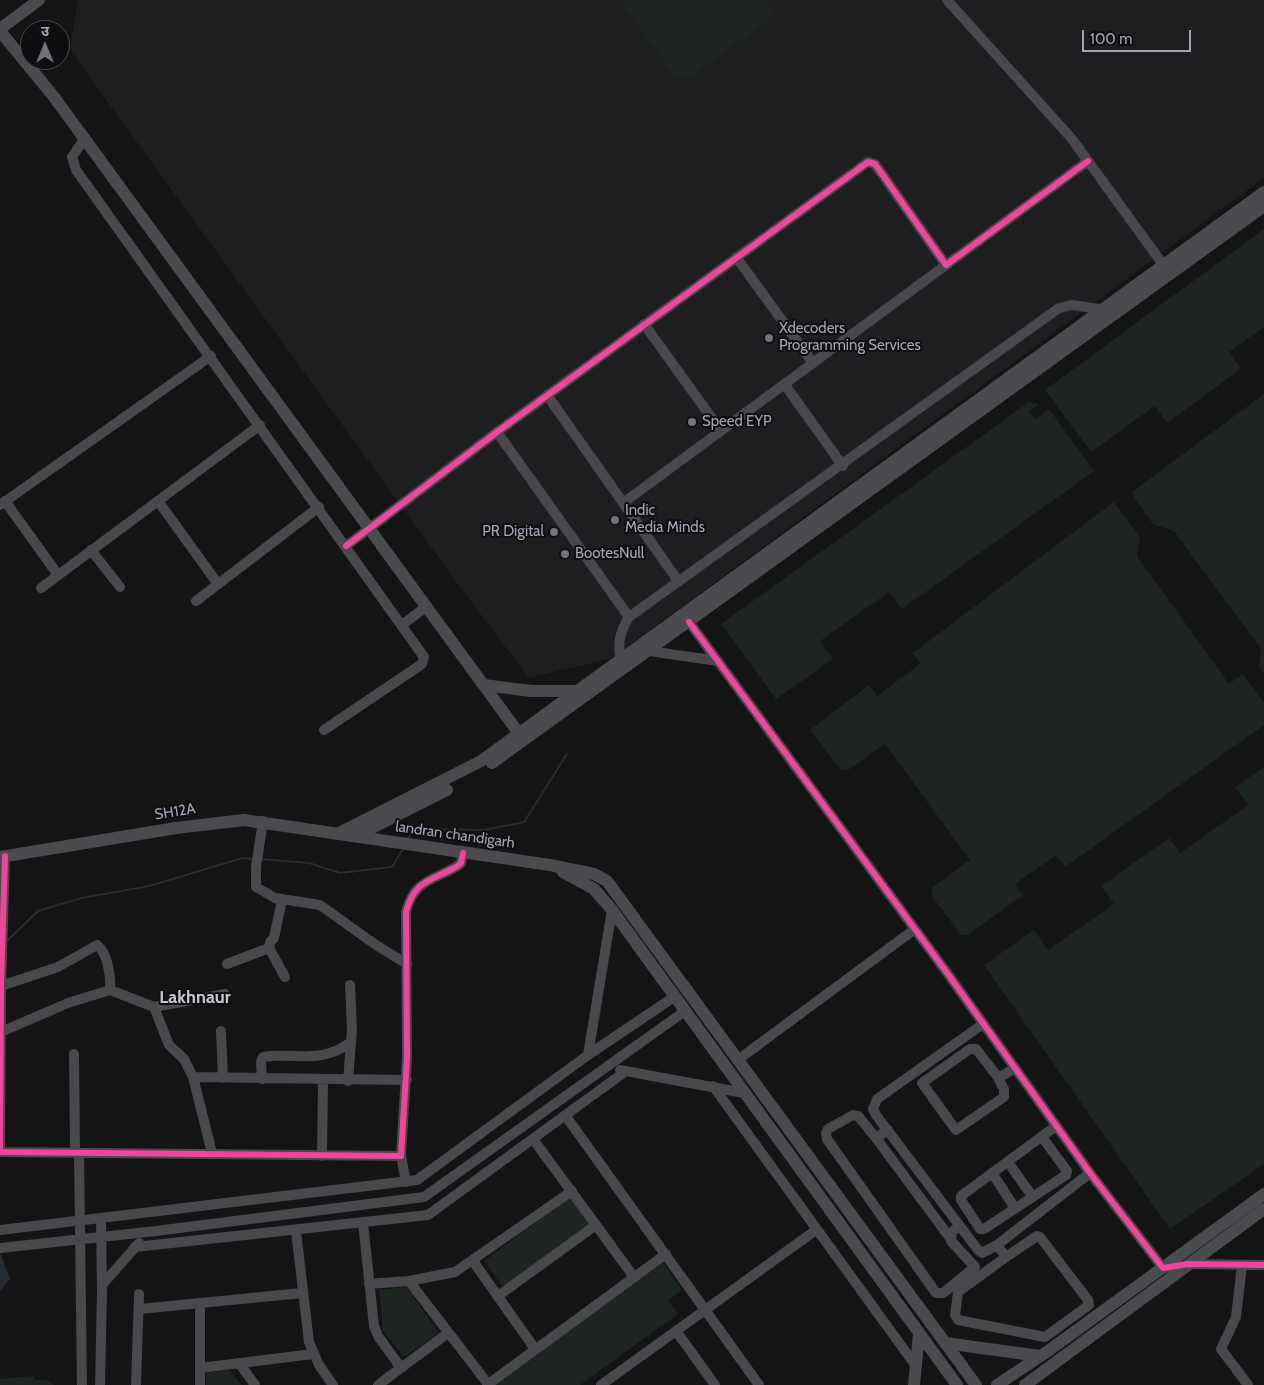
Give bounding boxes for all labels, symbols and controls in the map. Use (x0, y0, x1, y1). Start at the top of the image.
north arrow (20, 20, 70, 70)
scale bar (1084, 20, 1193, 52)
text: उ (41, 22, 49, 40)
text: 100 m (1090, 30, 1132, 48)
place label: Xdecoders Programming Services (779, 320, 921, 355)
marker: Xdecoders Programming Services (763, 332, 775, 344)
place label: Speed EYP (702, 413, 771, 431)
marker: Speed EYP (686, 416, 698, 428)
place label: Indic Media Minds (625, 502, 705, 537)
marker: Indic Media Minds (609, 514, 621, 526)
place label: PR Digital (482, 523, 544, 541)
marker: PR Digital (548, 526, 560, 538)
place label: BootesNull (575, 545, 644, 563)
marker: BootesNull (559, 548, 571, 560)
street label: SH12A (153, 800, 197, 824)
street label: landran chandigarh (394, 818, 516, 852)
district label: Lakhnaur (159, 987, 231, 1009)

